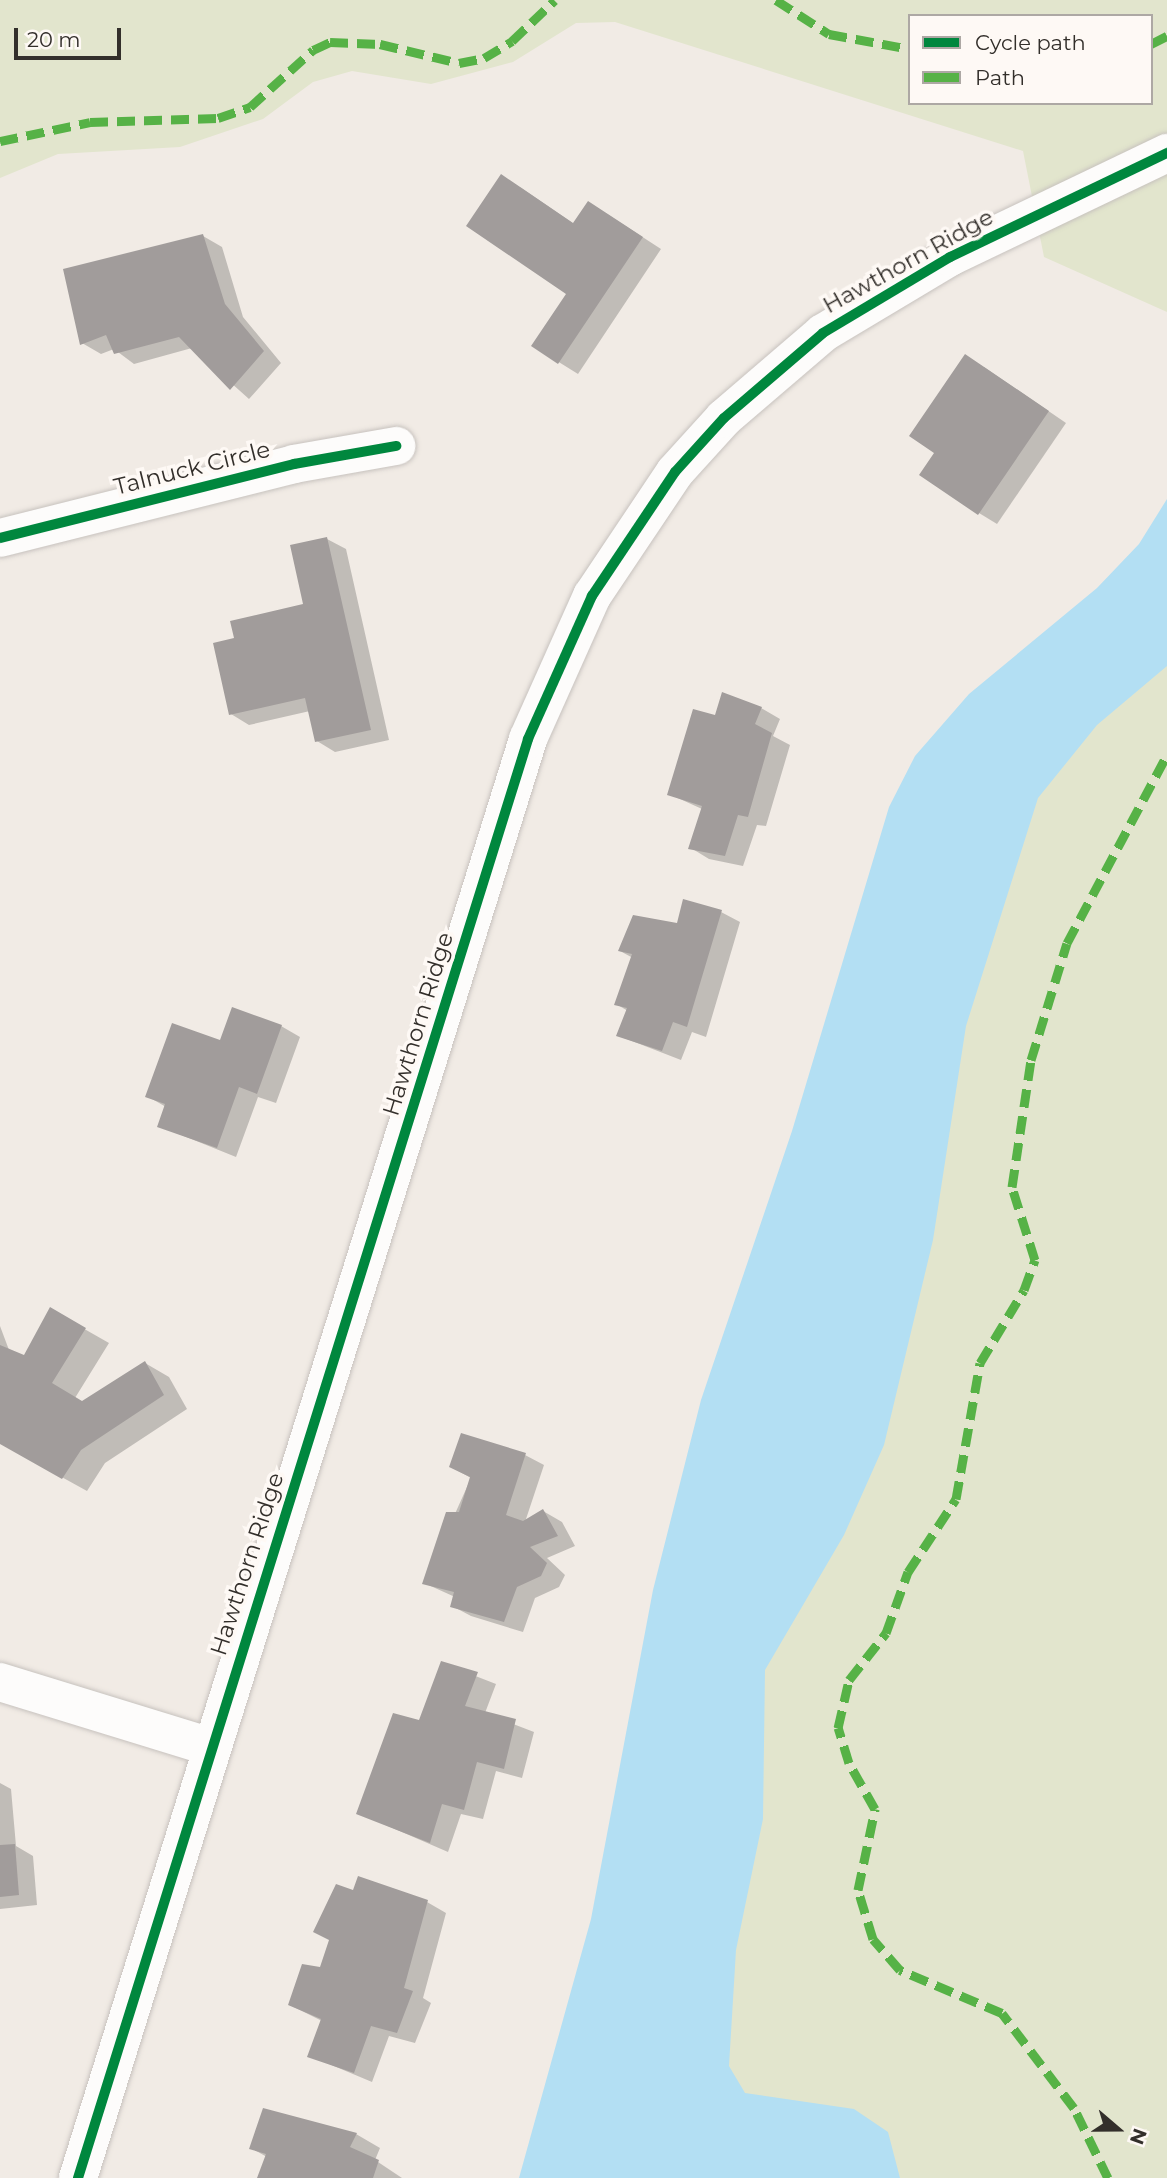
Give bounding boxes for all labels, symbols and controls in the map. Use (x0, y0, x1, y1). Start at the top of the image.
scale bar (18, 14, 124, 58)
legend (908, 14, 1153, 105)
text: 20 m (27, 27, 81, 52)
text: Cycle path (975, 30, 1086, 55)
text: Path (975, 65, 1025, 90)
street label: Hawthorn Ridge (818, 203, 998, 319)
street label: Talnuck Circle (111, 435, 273, 501)
street label: Hawthorn Ridge (377, 929, 459, 1119)
street label: Hawthorn Ridge (204, 1469, 290, 1659)
north arrow (1083, 2094, 1153, 2164)
text: N (1125, 2125, 1152, 2147)

